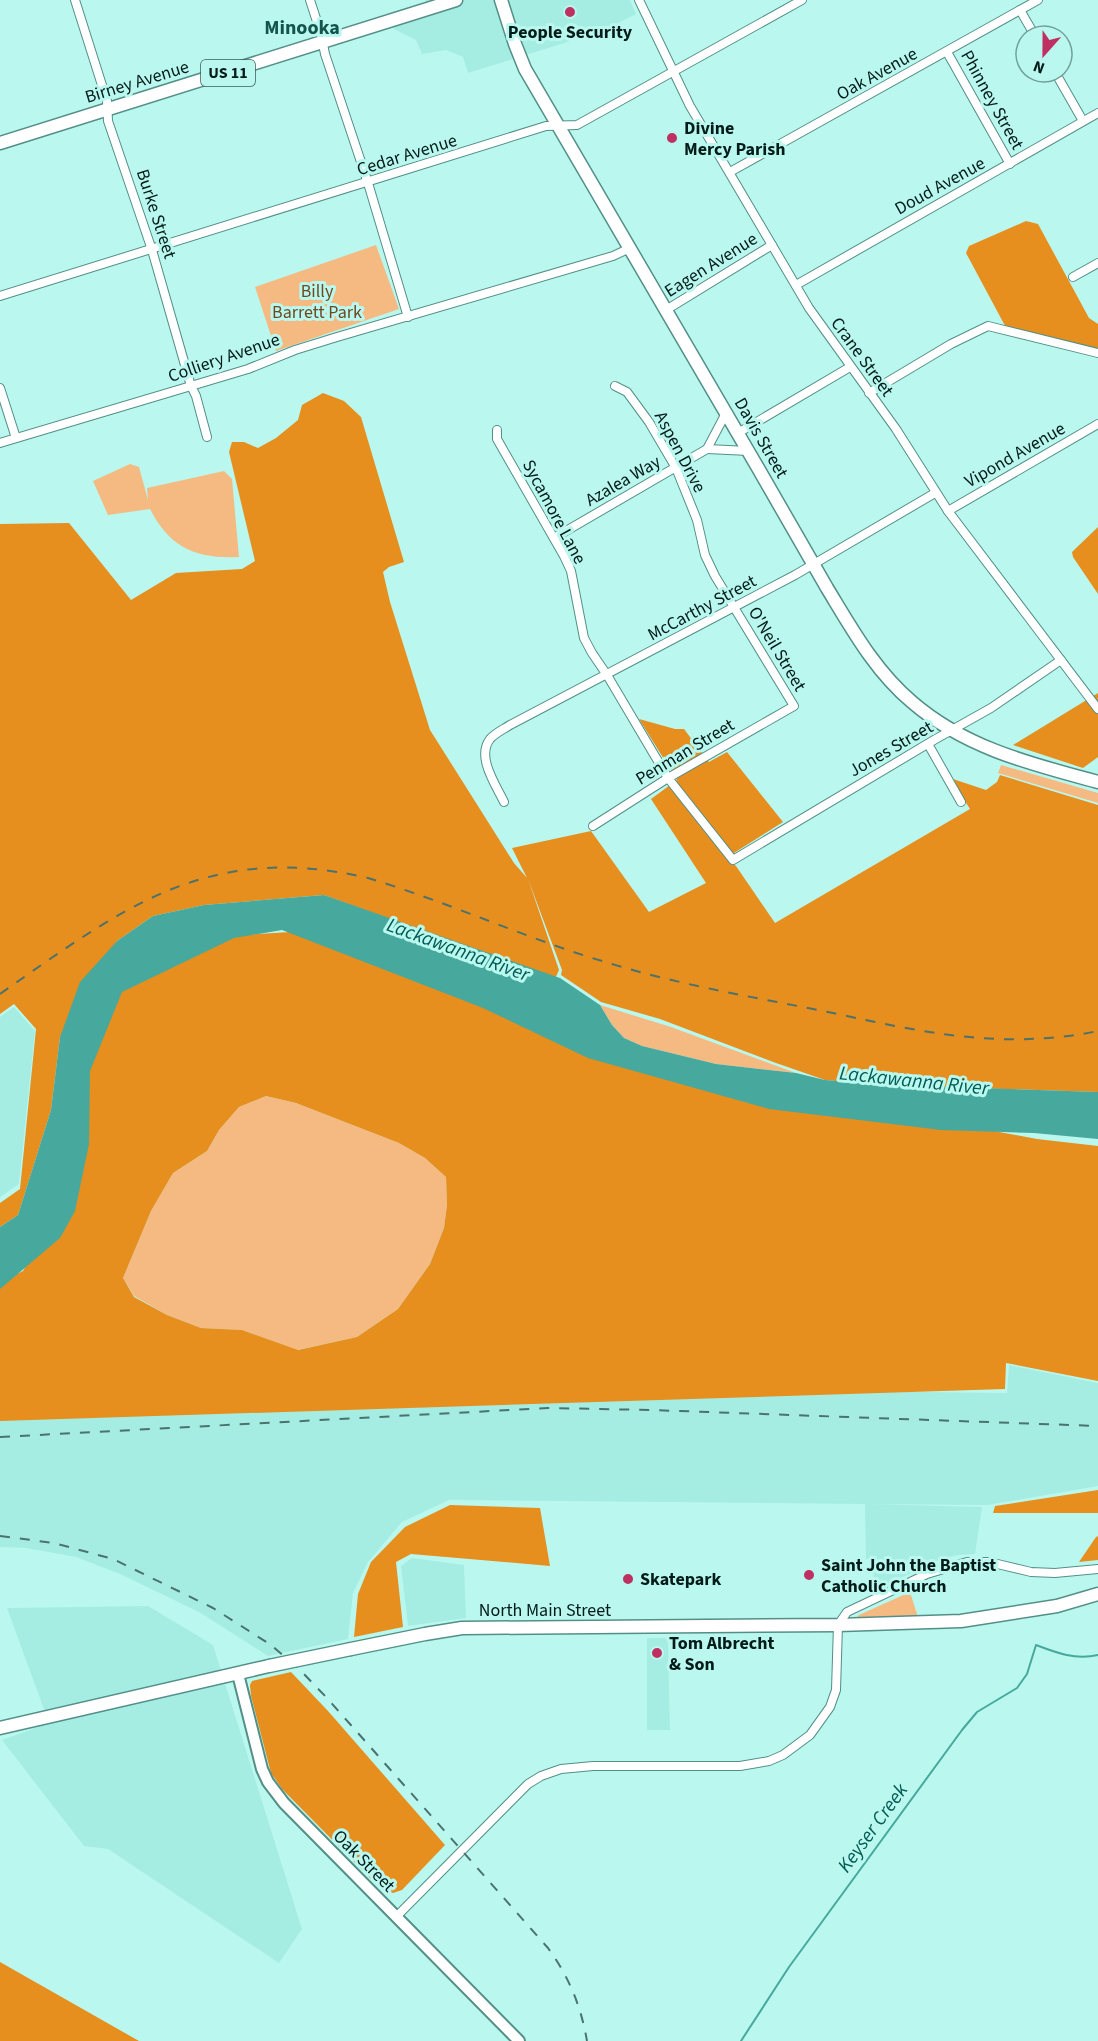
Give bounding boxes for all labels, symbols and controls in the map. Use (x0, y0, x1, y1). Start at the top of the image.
marker: People Security (563, 5, 577, 19)
district label: Minooka (264, 14, 340, 42)
place label: People Security (508, 20, 633, 45)
north arrow (1014, 24, 1074, 84)
street label: Oak Avenue (832, 41, 922, 107)
street label: Phinney Street (954, 46, 1030, 154)
street label: Birney Avenue (82, 54, 192, 110)
text: N (1030, 55, 1048, 79)
road number: US 11 (201, 60, 255, 86)
place label: Divine Mercy Parish (684, 116, 785, 162)
street label: Cedar Avenue (354, 128, 460, 182)
marker: Divine Mercy Parish (665, 131, 679, 145)
street label: Doud Avenue (890, 151, 990, 221)
street label: Burke Street (130, 166, 182, 262)
street label: Eagen Avenue (660, 226, 762, 303)
park label: Billy Barrett Park (272, 279, 362, 325)
street label: Crane Street (825, 312, 899, 402)
street label: Colliery Avenue (165, 327, 283, 389)
street label: Davis Street (728, 393, 794, 483)
street label: Aspen Drive (648, 407, 712, 497)
street label: Vipond Avenue (960, 416, 1070, 494)
street label: Azalea Way (581, 449, 666, 513)
street label: Sycamore Lane (516, 455, 592, 569)
street label: McCarthy Street (643, 569, 761, 647)
street label: O'Neil Street (742, 602, 812, 696)
street label: Penman Street (631, 713, 739, 791)
street label: Jones Street (844, 715, 938, 783)
water label: Lackawanna River (383, 911, 534, 989)
water label: Lackawanna River (838, 1059, 991, 1103)
place label: Saint John the Baptist Catholic Church (821, 1553, 996, 1599)
place label: Skatepark (640, 1567, 722, 1592)
marker: Saint John the Baptist Catholic Church (802, 1568, 816, 1582)
marker: Skatepark (621, 1572, 635, 1586)
street label: North Main Street (479, 1598, 611, 1623)
place label: Tom Albrecht & Son (669, 1631, 774, 1677)
marker: Tom Albrecht & Son (650, 1646, 664, 1660)
water label: Keyser Creek (831, 1777, 915, 1878)
street label: Oak Street (327, 1824, 401, 1898)

